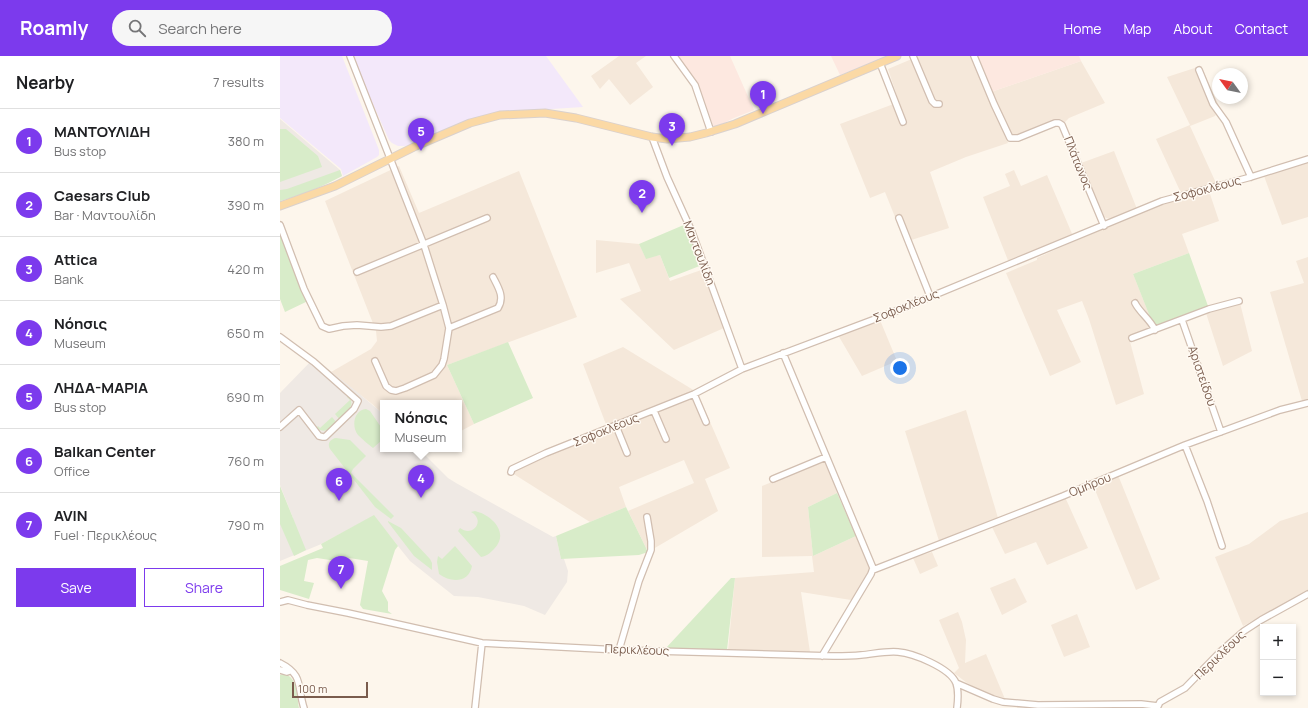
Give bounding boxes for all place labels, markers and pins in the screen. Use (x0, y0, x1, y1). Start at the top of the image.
pin: 1 (750, 81, 776, 114)
pin: 3 (659, 113, 685, 146)
pin: 5 (408, 118, 434, 151)
pin: 2 (629, 180, 655, 213)
pin: 4 (408, 465, 434, 498)
pin: 6 (326, 468, 352, 501)
pin: 7 (328, 556, 354, 589)

